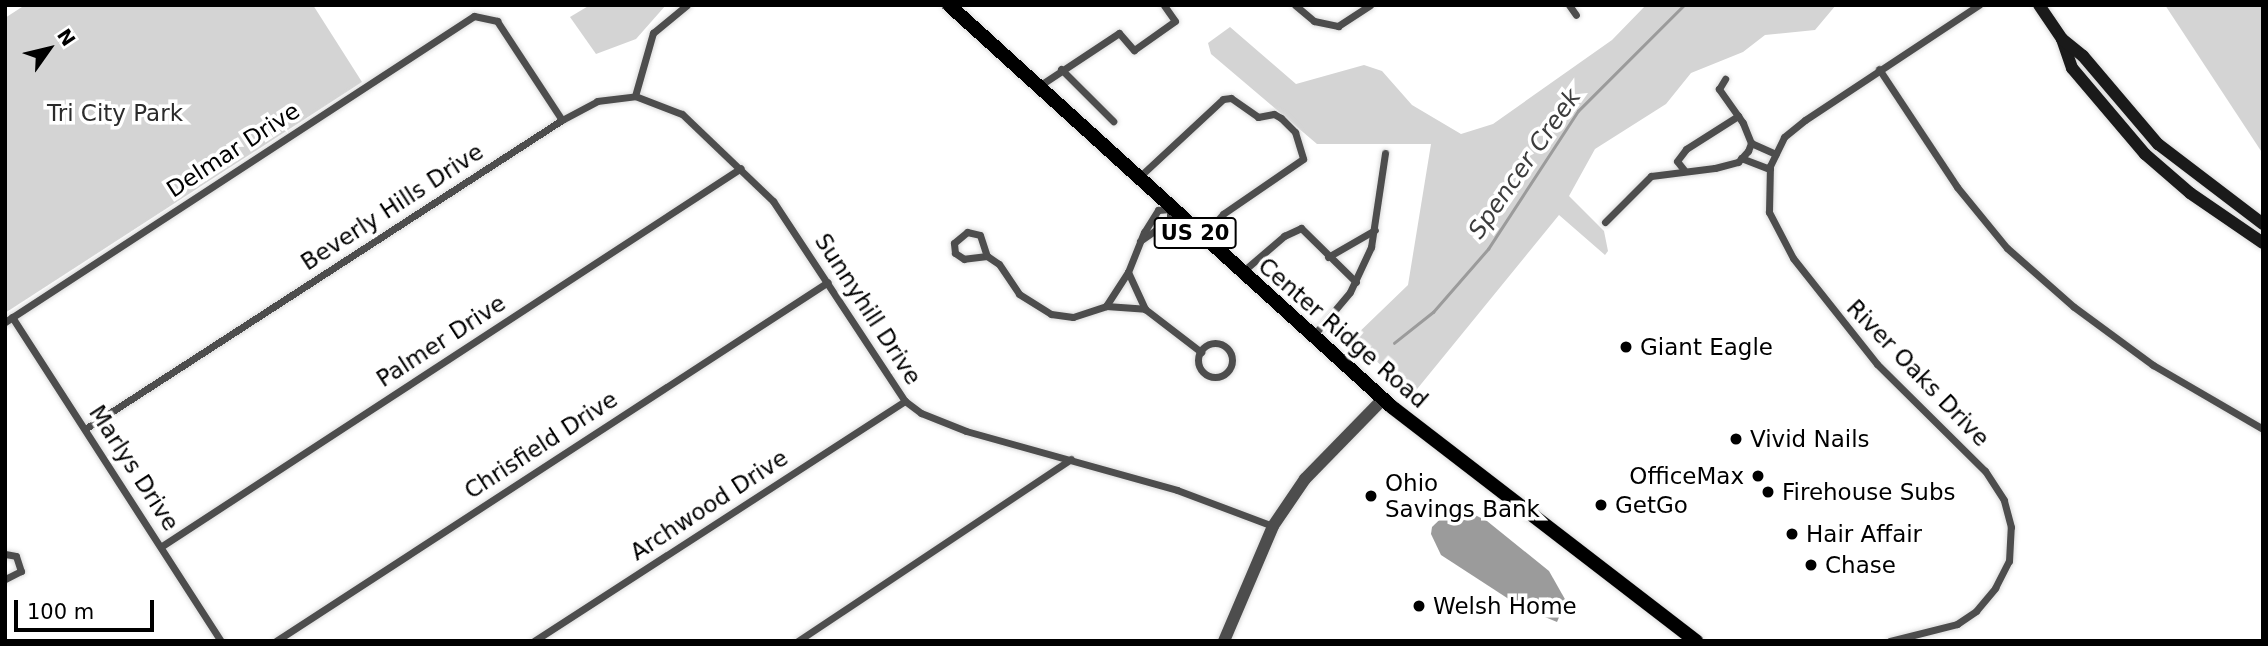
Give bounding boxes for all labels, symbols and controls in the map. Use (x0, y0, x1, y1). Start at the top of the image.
north arrow (14, 14, 84, 84)
text: N (53, 25, 80, 50)
water label: Spencer Creek (1463, 84, 1587, 244)
street label: Delmar Drive (161, 97, 305, 203)
park label: Tri City Park (47, 99, 183, 127)
street label: Beverly Hills Drive (296, 138, 488, 276)
road number: US 20 (1153, 216, 1237, 250)
street label: Sunnyhill Drive (809, 228, 927, 390)
street label: Center Ridge Road (1253, 252, 1433, 414)
street label: Palmer Drive (371, 289, 511, 393)
street label: River Oaks Drive (1841, 294, 1995, 452)
place label: Giant Eagle (1640, 333, 1773, 361)
marker: Giant Eagle (1618, 339, 1634, 355)
street label: Chrisfield Drive (459, 385, 623, 505)
street label: Marlys Drive (83, 400, 185, 536)
place label: Vivid Nails (1750, 425, 1870, 453)
marker: Vivid Nails (1728, 431, 1744, 447)
street label: Archwood Drive (625, 444, 793, 566)
place label: OfficeMax (1629, 462, 1744, 490)
marker: OfficeMax (1750, 468, 1766, 484)
place label: Ohio Savings Bank (1385, 469, 1540, 523)
place label: Firehouse Subs (1782, 478, 1955, 506)
marker: Firehouse Subs (1760, 484, 1776, 500)
marker: Ohio Savings Bank (1363, 488, 1379, 504)
place label: GetGo (1615, 491, 1688, 519)
marker: GetGo (1593, 497, 1609, 513)
place label: Hair Affair (1806, 520, 1922, 548)
marker: Hair Affair (1784, 526, 1800, 542)
place label: Chase (1825, 551, 1896, 579)
marker: Chase (1803, 557, 1819, 573)
scale bar (18, 586, 158, 630)
place label: Welsh Home (1433, 592, 1577, 620)
marker: Welsh Home (1411, 598, 1427, 614)
text: 100 m (27, 600, 94, 624)

